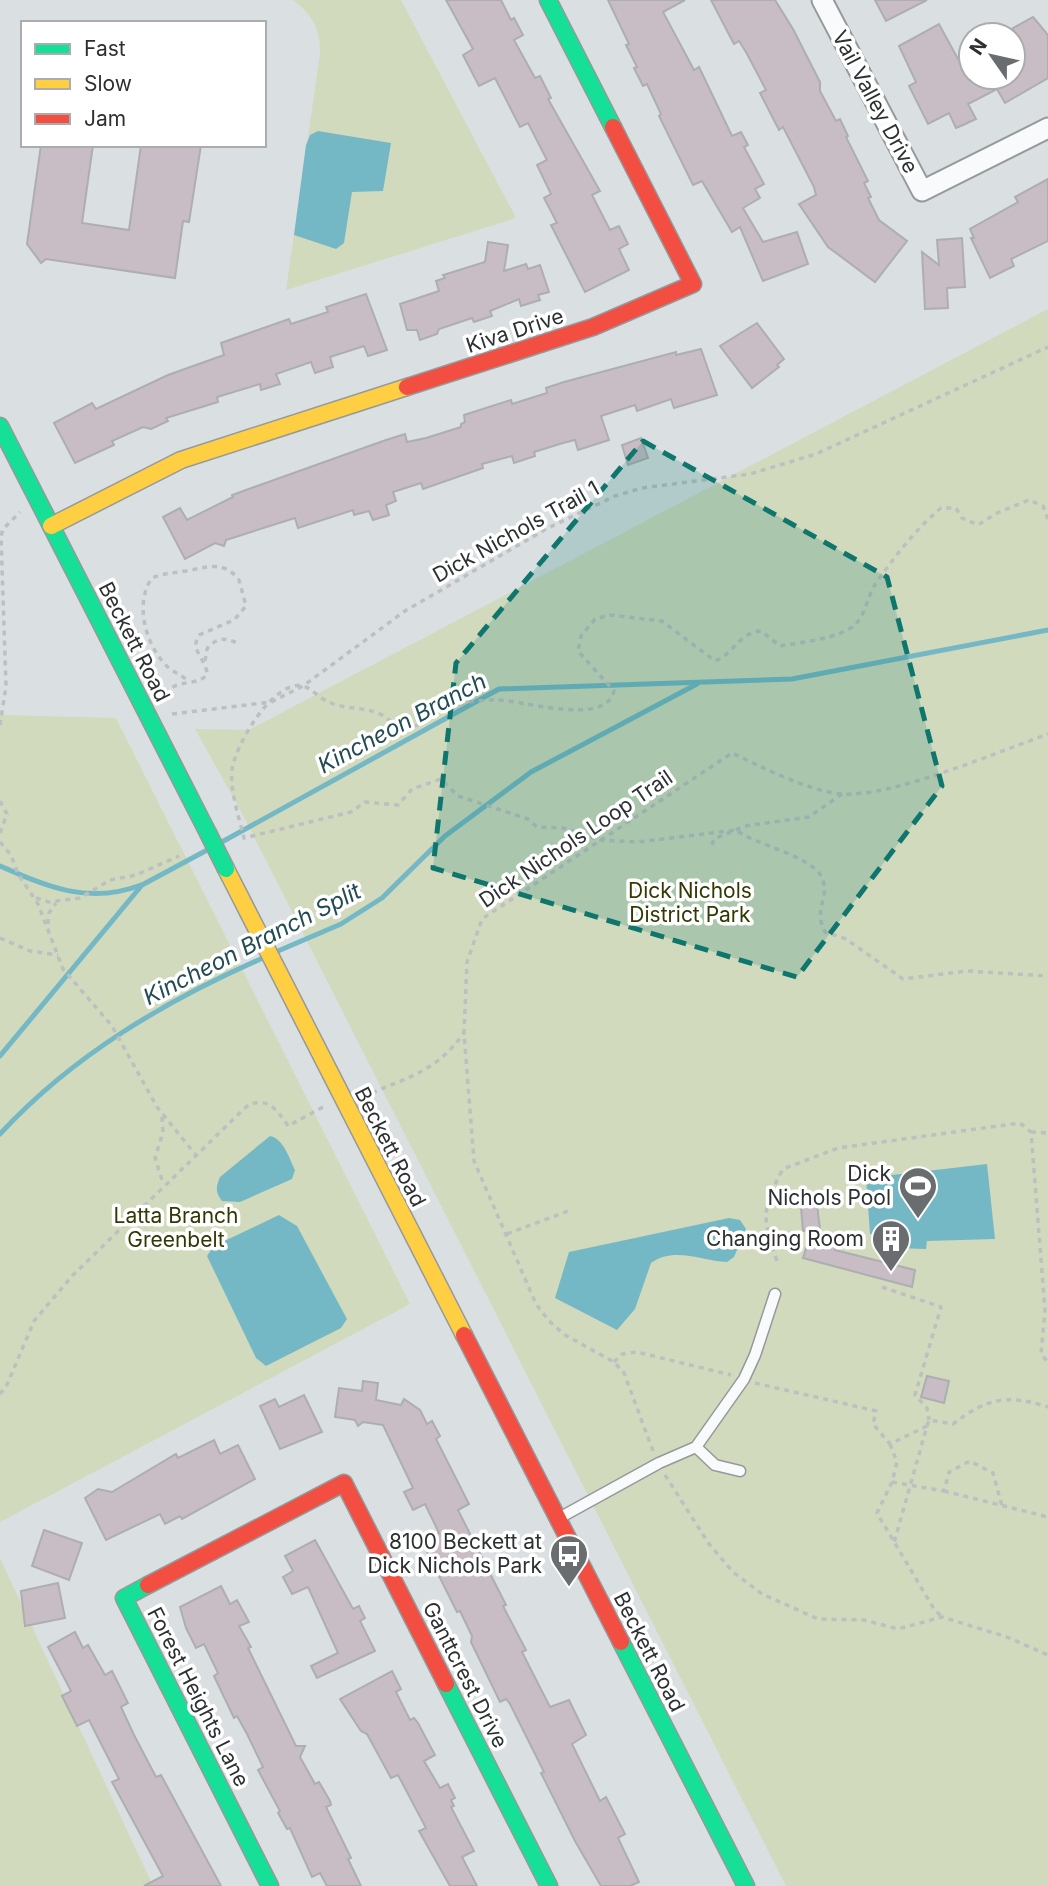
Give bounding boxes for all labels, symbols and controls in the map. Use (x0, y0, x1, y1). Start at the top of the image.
legend (21, 21, 266, 147)
north arrow (957, 21, 1027, 91)
street label: Vail Valley Drive (827, 26, 924, 178)
text: N (965, 34, 992, 59)
text: Fast (84, 36, 126, 61)
text: Slow (84, 71, 132, 96)
text: Jam (84, 106, 126, 131)
street label: Kiva Drive (463, 303, 567, 358)
street label: Dick Nichols Trail 1 (428, 475, 603, 588)
street label: Beckett Road (94, 578, 175, 706)
water label: Kincheon Branch (313, 667, 491, 779)
street label: Dick Nichols Loop Trail (474, 765, 677, 913)
water label: Kincheon Branch Split (138, 877, 366, 1011)
park label: Dick Nichols District Park (628, 878, 752, 927)
street label: Beckett Road (350, 1083, 431, 1211)
place label: Dick Nichols Pool (767, 1161, 891, 1210)
sports icon: Dick Nichols Pool (897, 1165, 939, 1220)
park label: Latta Branch Greenbelt (114, 1203, 238, 1252)
building icon: Changing Room (870, 1218, 912, 1273)
place label: Changing Room (706, 1226, 864, 1251)
place label: 8100 Beckett at Dick Nichols Park (367, 1529, 542, 1578)
bus stop icon: 8100 Beckett at Dick Nichols Park (548, 1533, 590, 1588)
street label: Beckett Road (609, 1588, 690, 1716)
street label: Ganttcrest Drive (418, 1598, 513, 1752)
street label: Forest Heights Lane (142, 1603, 255, 1791)

